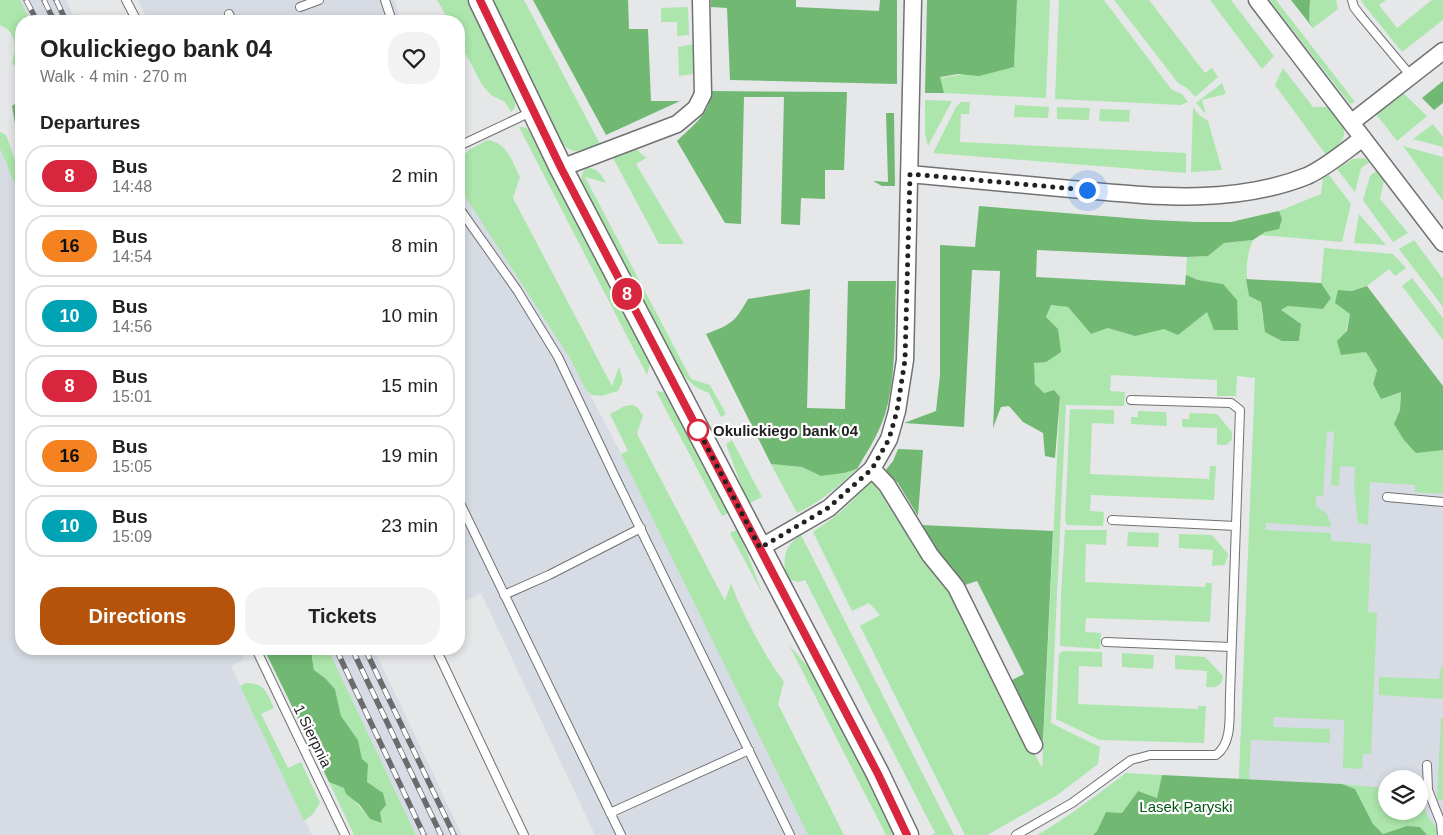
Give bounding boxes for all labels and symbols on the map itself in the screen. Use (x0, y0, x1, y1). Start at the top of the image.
your location (1075, 178, 1100, 203)
line badge: 8 (611, 278, 643, 310)
marker: Okulickiego bank 04 (687, 419, 709, 441)
place label: Okulickiego bank 04 (713, 422, 859, 439)
street label: 1 Sierpnia (291, 702, 336, 771)
park label: Lasek Paryski (1139, 798, 1233, 815)

